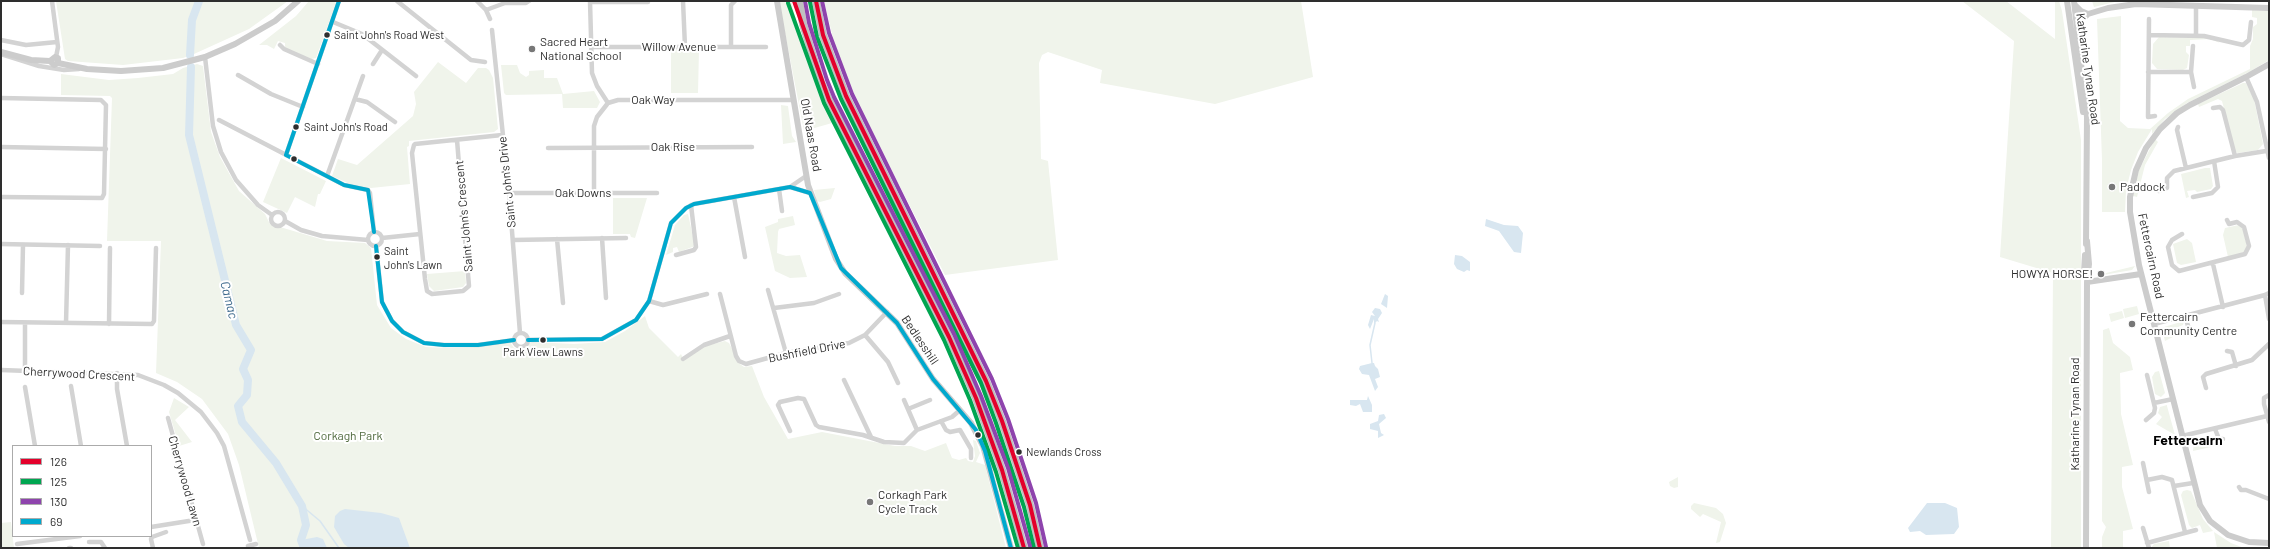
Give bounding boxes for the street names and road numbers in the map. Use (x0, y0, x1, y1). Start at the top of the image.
street label: Katharine Tynan Road (2073, 12, 2103, 126)
street label: Willow Avenue (642, 40, 716, 54)
street label: Oak Way (631, 93, 675, 107)
street label: Old Naas Road (797, 97, 825, 173)
street label: Saint John's Drive (495, 136, 519, 228)
street label: Oak Rise (651, 140, 695, 154)
street label: Saint John's Crescent (452, 160, 476, 272)
street label: Oak Downs (555, 186, 611, 200)
street label: Fettercairn Road (2135, 212, 2167, 300)
street label: Bedlesshill (898, 313, 942, 367)
street label: Bushfield Drive (767, 336, 847, 366)
street label: Katharine Tynan Road (2068, 358, 2082, 470)
street label: Cherrywood Crescent (23, 364, 135, 384)
street label: Cherrywood Lawn (165, 434, 205, 528)

